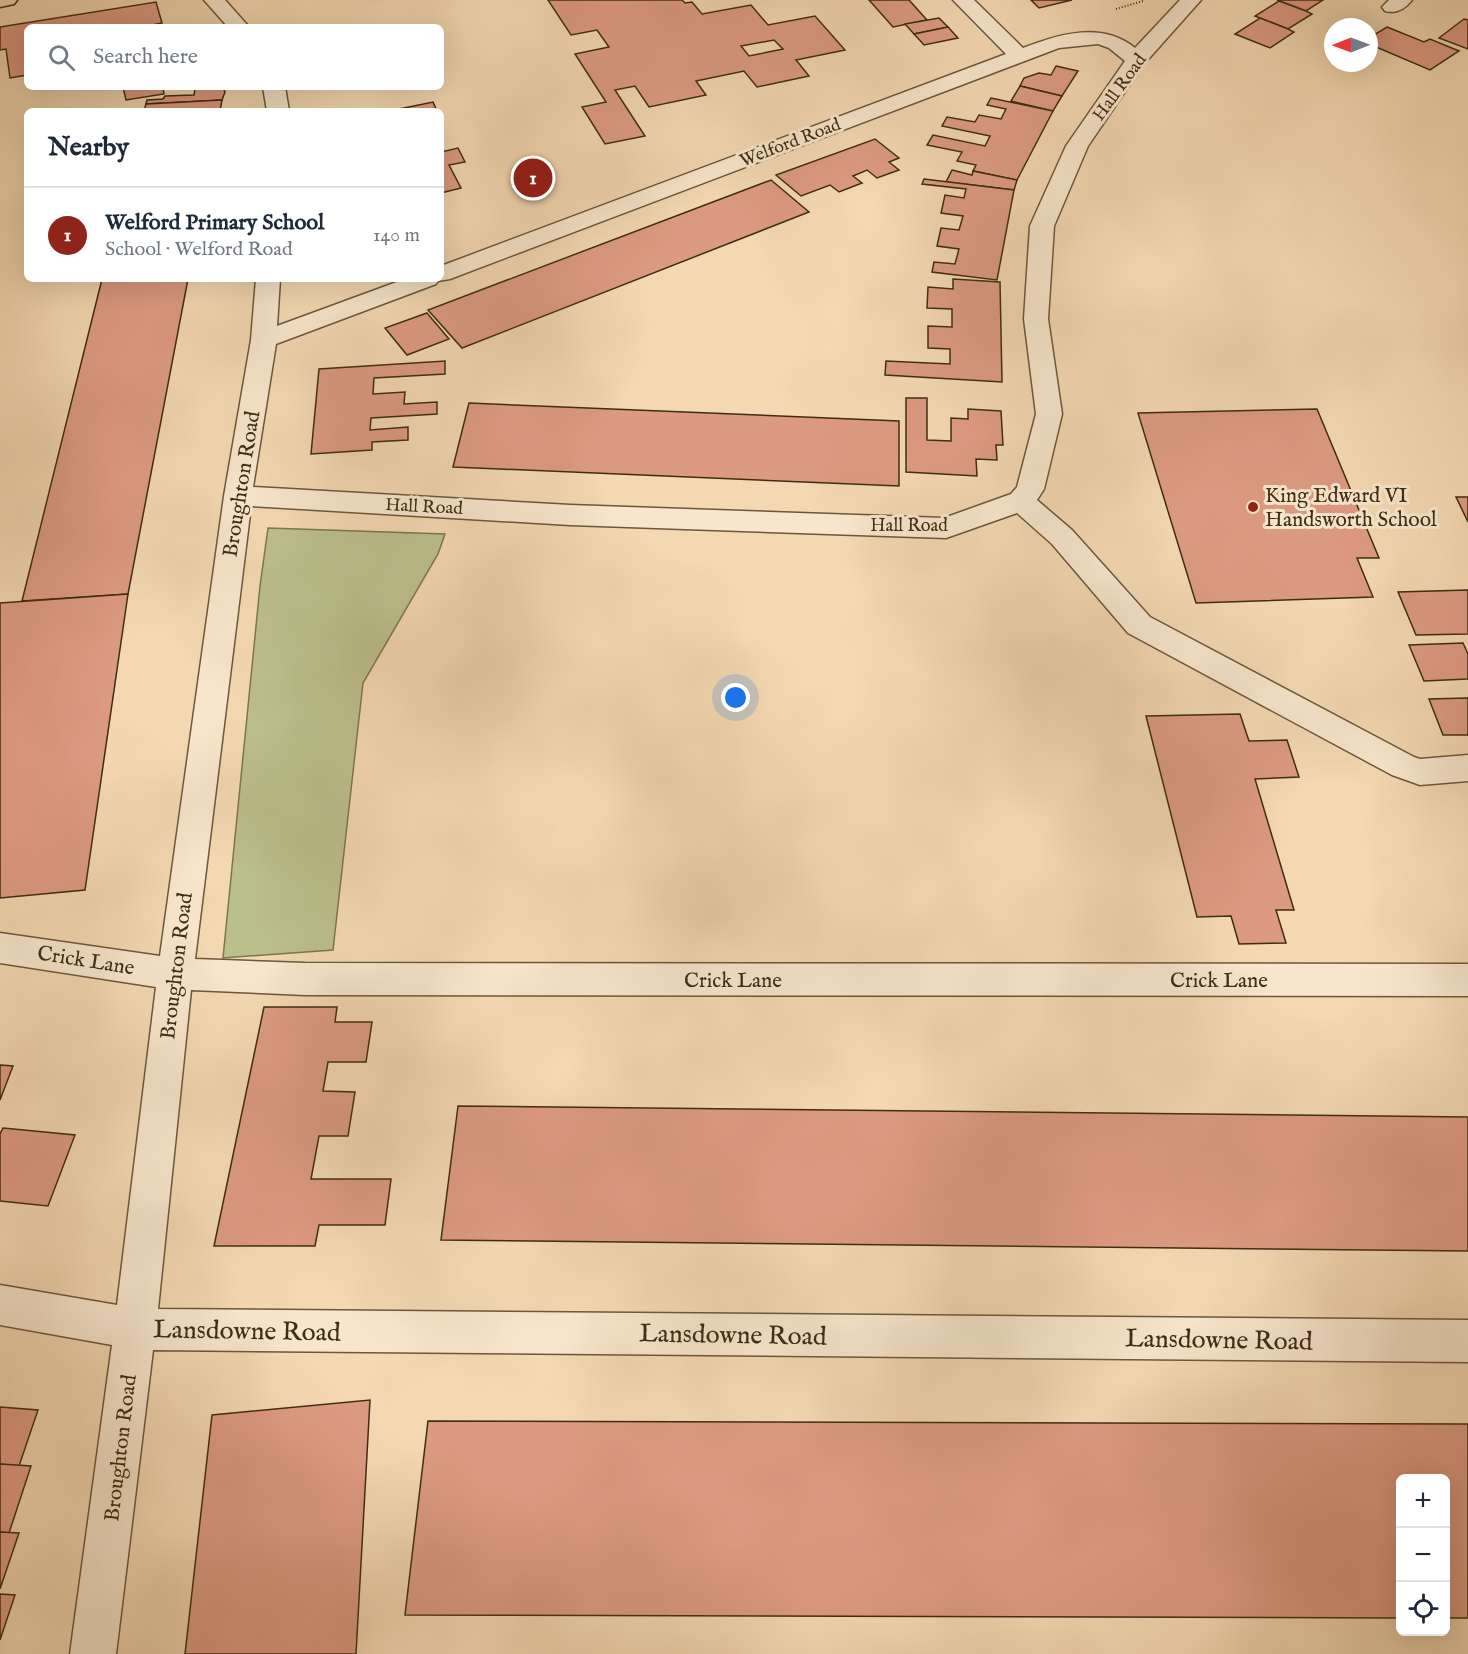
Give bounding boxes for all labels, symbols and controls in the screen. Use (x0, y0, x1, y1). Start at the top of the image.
north arrow (1324, 18, 1378, 72)
search box (24, 24, 444, 90)
icon: search (45, 41, 78, 74)
text: Search here (93, 43, 198, 71)
street label: Hall Road (1088, 49, 1153, 126)
street label: Welford Road (737, 113, 845, 173)
text: Nearby (48, 131, 129, 164)
pin: 1 (514, 156, 552, 201)
text: Welford Primary School (105, 209, 324, 237)
text: 1 (64, 223, 71, 248)
text: 140 m (373, 223, 420, 248)
text: School · Welford Road (105, 237, 293, 262)
street label: Broughton Road (218, 408, 268, 559)
place label: King Edward VI Handsworth School (1265, 483, 1437, 534)
street label: Hall Road (385, 494, 464, 521)
marker: King Edward VI Handsworth School (1246, 500, 1260, 514)
street label: Hall Road (870, 515, 948, 538)
your location (721, 683, 750, 712)
street label: Broughton Road (155, 890, 200, 1041)
street label: Crick Lane (35, 940, 137, 983)
street label: Crick Lane (684, 968, 782, 995)
street label: Crick Lane (1170, 968, 1268, 995)
street label: Lansdowne Road (153, 1313, 341, 1350)
street label: Lansdowne Road (639, 1317, 827, 1354)
street label: Lansdowne Road (1125, 1322, 1313, 1359)
street label: Broughton Road (99, 1372, 144, 1523)
map controls (1396, 1474, 1450, 1636)
button: + (1396, 1474, 1450, 1528)
button: − (1396, 1528, 1450, 1582)
button: locate (1396, 1582, 1450, 1636)

